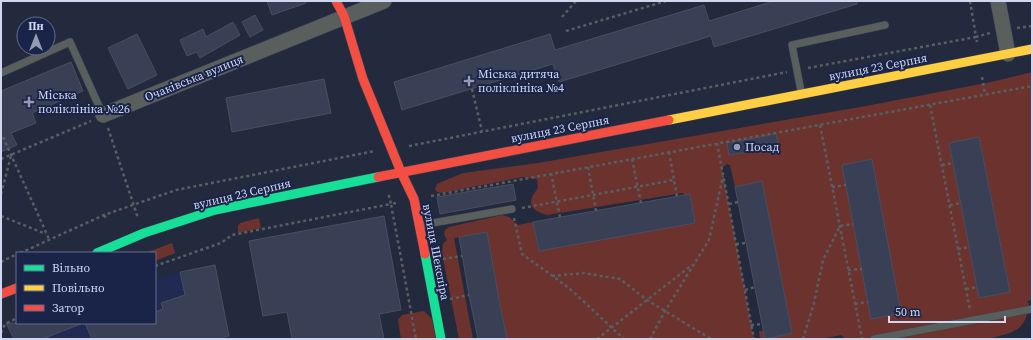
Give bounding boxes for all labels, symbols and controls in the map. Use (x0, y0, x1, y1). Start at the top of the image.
north arrow (16, 16, 56, 56)
text: Пн (28, 19, 44, 34)
street label: вулиця 23 Серпня (827, 50, 929, 84)
street label: Очаківська вулиця (142, 51, 246, 105)
place label: Міська дитяча поліклініка №4 (478, 66, 564, 96)
marker: Міська дитяча поліклініка №4 (463, 75, 475, 87)
place label: Міська поліклініка №26 (38, 87, 130, 117)
marker: Міська поліклініка №26 (23, 96, 35, 108)
street label: вулиця 23 Серпня (509, 112, 611, 146)
place label: Посад (745, 139, 780, 155)
marker: Посад (732, 142, 742, 152)
street label: вулиця 23 Серпня (192, 175, 292, 213)
street label: вулиця Шекспіра (419, 202, 453, 302)
legend (16, 252, 156, 324)
text: Вільно (52, 260, 91, 276)
text: Повільно (52, 280, 105, 296)
scale bar (889, 298, 1005, 324)
text: Затор (52, 300, 84, 316)
text: 50 m (895, 304, 921, 320)

